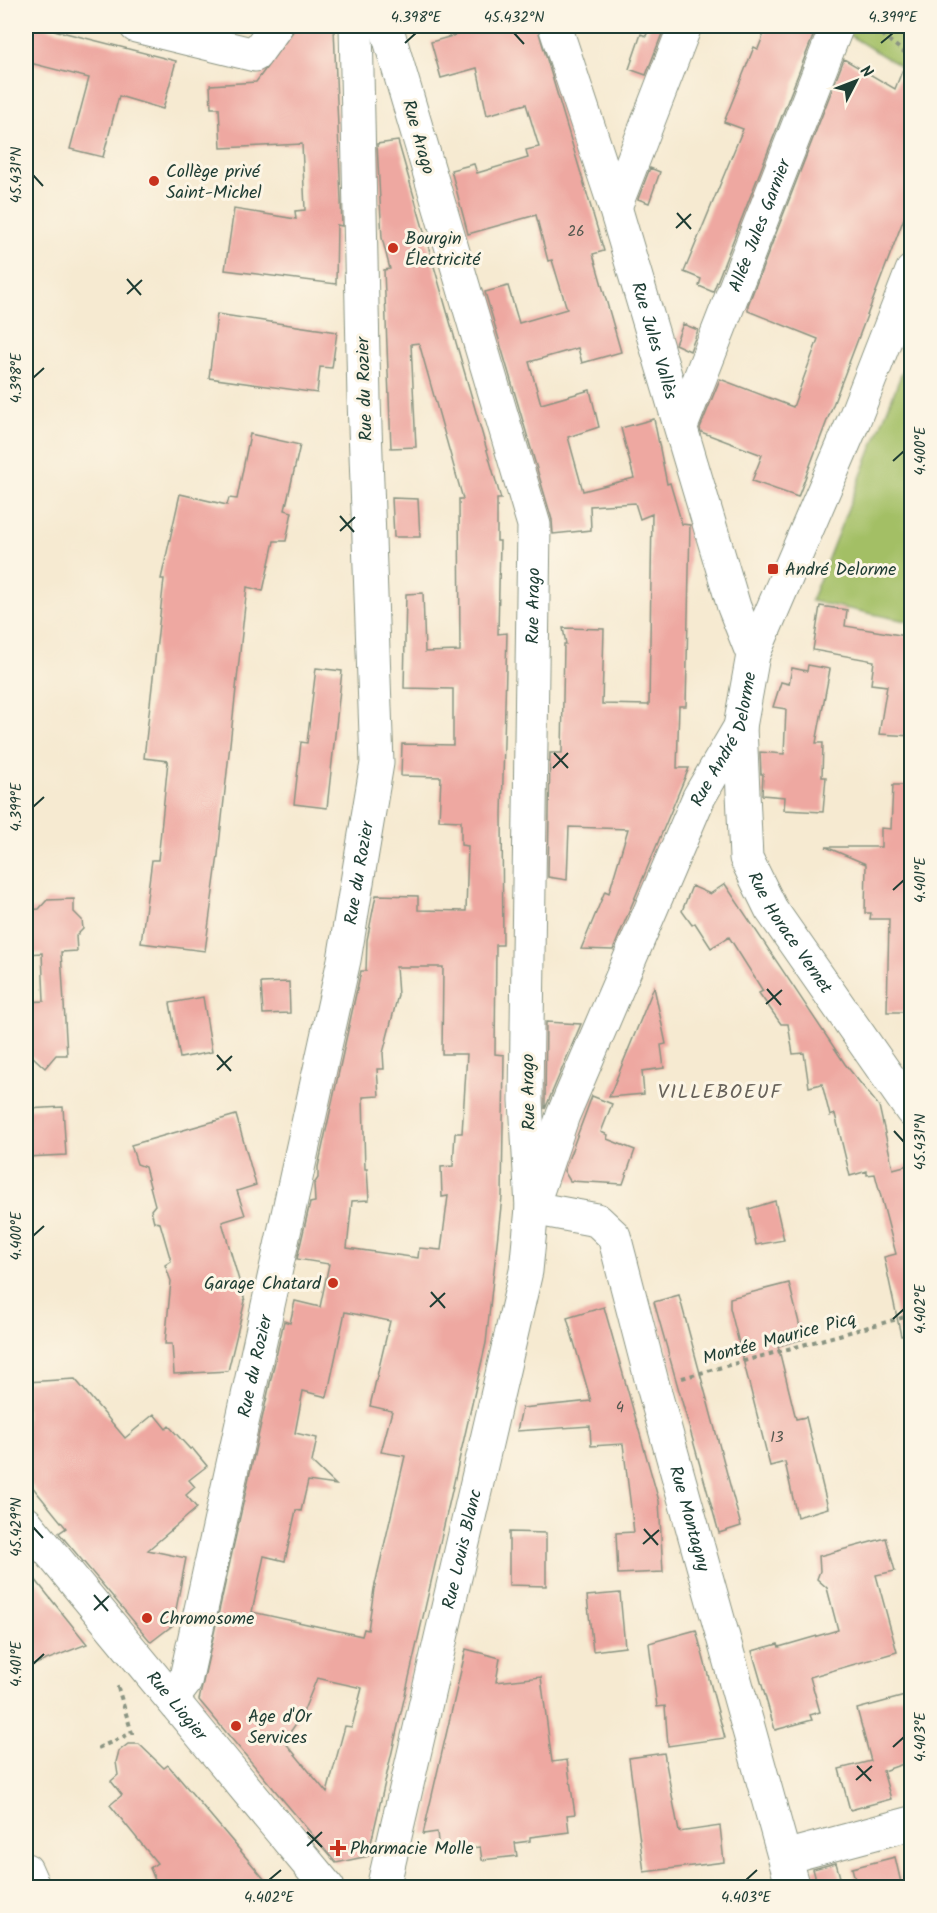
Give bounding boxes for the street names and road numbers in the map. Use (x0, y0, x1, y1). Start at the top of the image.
street label: Rue Arago (393, 97, 442, 178)
street label: Allée Jules Garnier (722, 154, 800, 297)
street label: Rue Jules Vallès (622, 279, 685, 404)
street label: Rue du Rozier (349, 335, 382, 442)
street label: Rue Arago (519, 567, 549, 644)
street label: Rue André Delorme (684, 670, 766, 811)
street label: Rue du Rozier (337, 818, 383, 927)
street label: Rue Horace Vernet (739, 867, 840, 1001)
street label: Rue Arago (514, 1053, 545, 1130)
street label: Montée Maurice Picq (700, 1305, 859, 1374)
street label: Rue du Rozier (231, 1311, 282, 1420)
street label: Rue Montagny (660, 1463, 717, 1576)
street label: Rue Louis Blanc (435, 1486, 491, 1612)
street label: Rue Liogier (138, 1665, 214, 1749)

